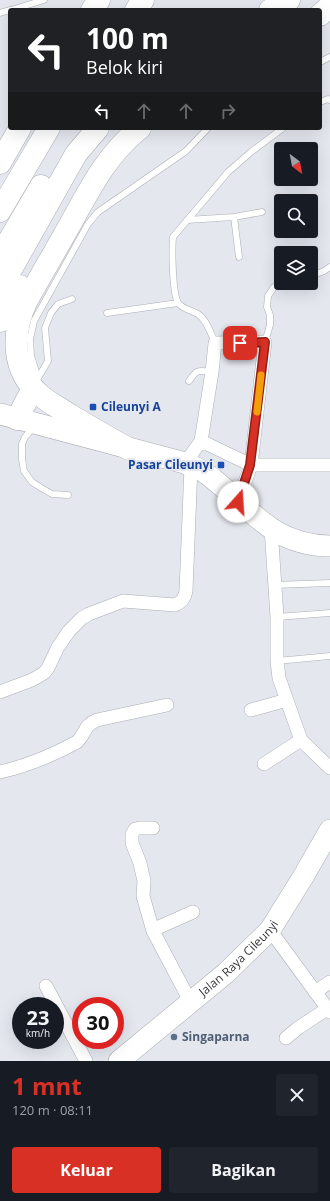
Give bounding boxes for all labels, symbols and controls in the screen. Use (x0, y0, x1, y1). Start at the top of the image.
text: 100 m (86, 19, 169, 57)
icon: left (20, 24, 72, 76)
text: Belok kiri (86, 55, 163, 79)
icon: left (91, 100, 113, 122)
icon: ahead (133, 100, 155, 122)
icon: ahead (175, 100, 197, 122)
icon: right (217, 100, 239, 122)
north arrow (274, 142, 318, 186)
map controls (274, 142, 318, 290)
button: search (274, 194, 318, 238)
button: layers (274, 246, 318, 290)
pin (223, 326, 257, 360)
icon: arrive (229, 332, 251, 354)
place label: Cileunyi A (101, 398, 161, 415)
marker: Cileunyi A (88, 402, 98, 412)
place label: Pasar Cileunyi (128, 456, 213, 473)
marker: Pasar Cileunyi (216, 460, 226, 470)
position arrow (217, 481, 259, 523)
street label: Jalan Raya Cileunyi (194, 917, 282, 1001)
speed limit sign: 30 (72, 997, 124, 1049)
text: 23 (27, 1004, 49, 1031)
text: km/h (26, 1026, 50, 1040)
place label: Singaparna (182, 1028, 250, 1045)
marker: Singaparna (169, 1032, 179, 1042)
text: 1 mnt (12, 1069, 82, 1102)
button: close (276, 1074, 318, 1116)
text: 120 m · 08:11 (12, 1101, 93, 1119)
button: Keluar (12, 1147, 161, 1193)
button: Bagikan (169, 1147, 318, 1193)

